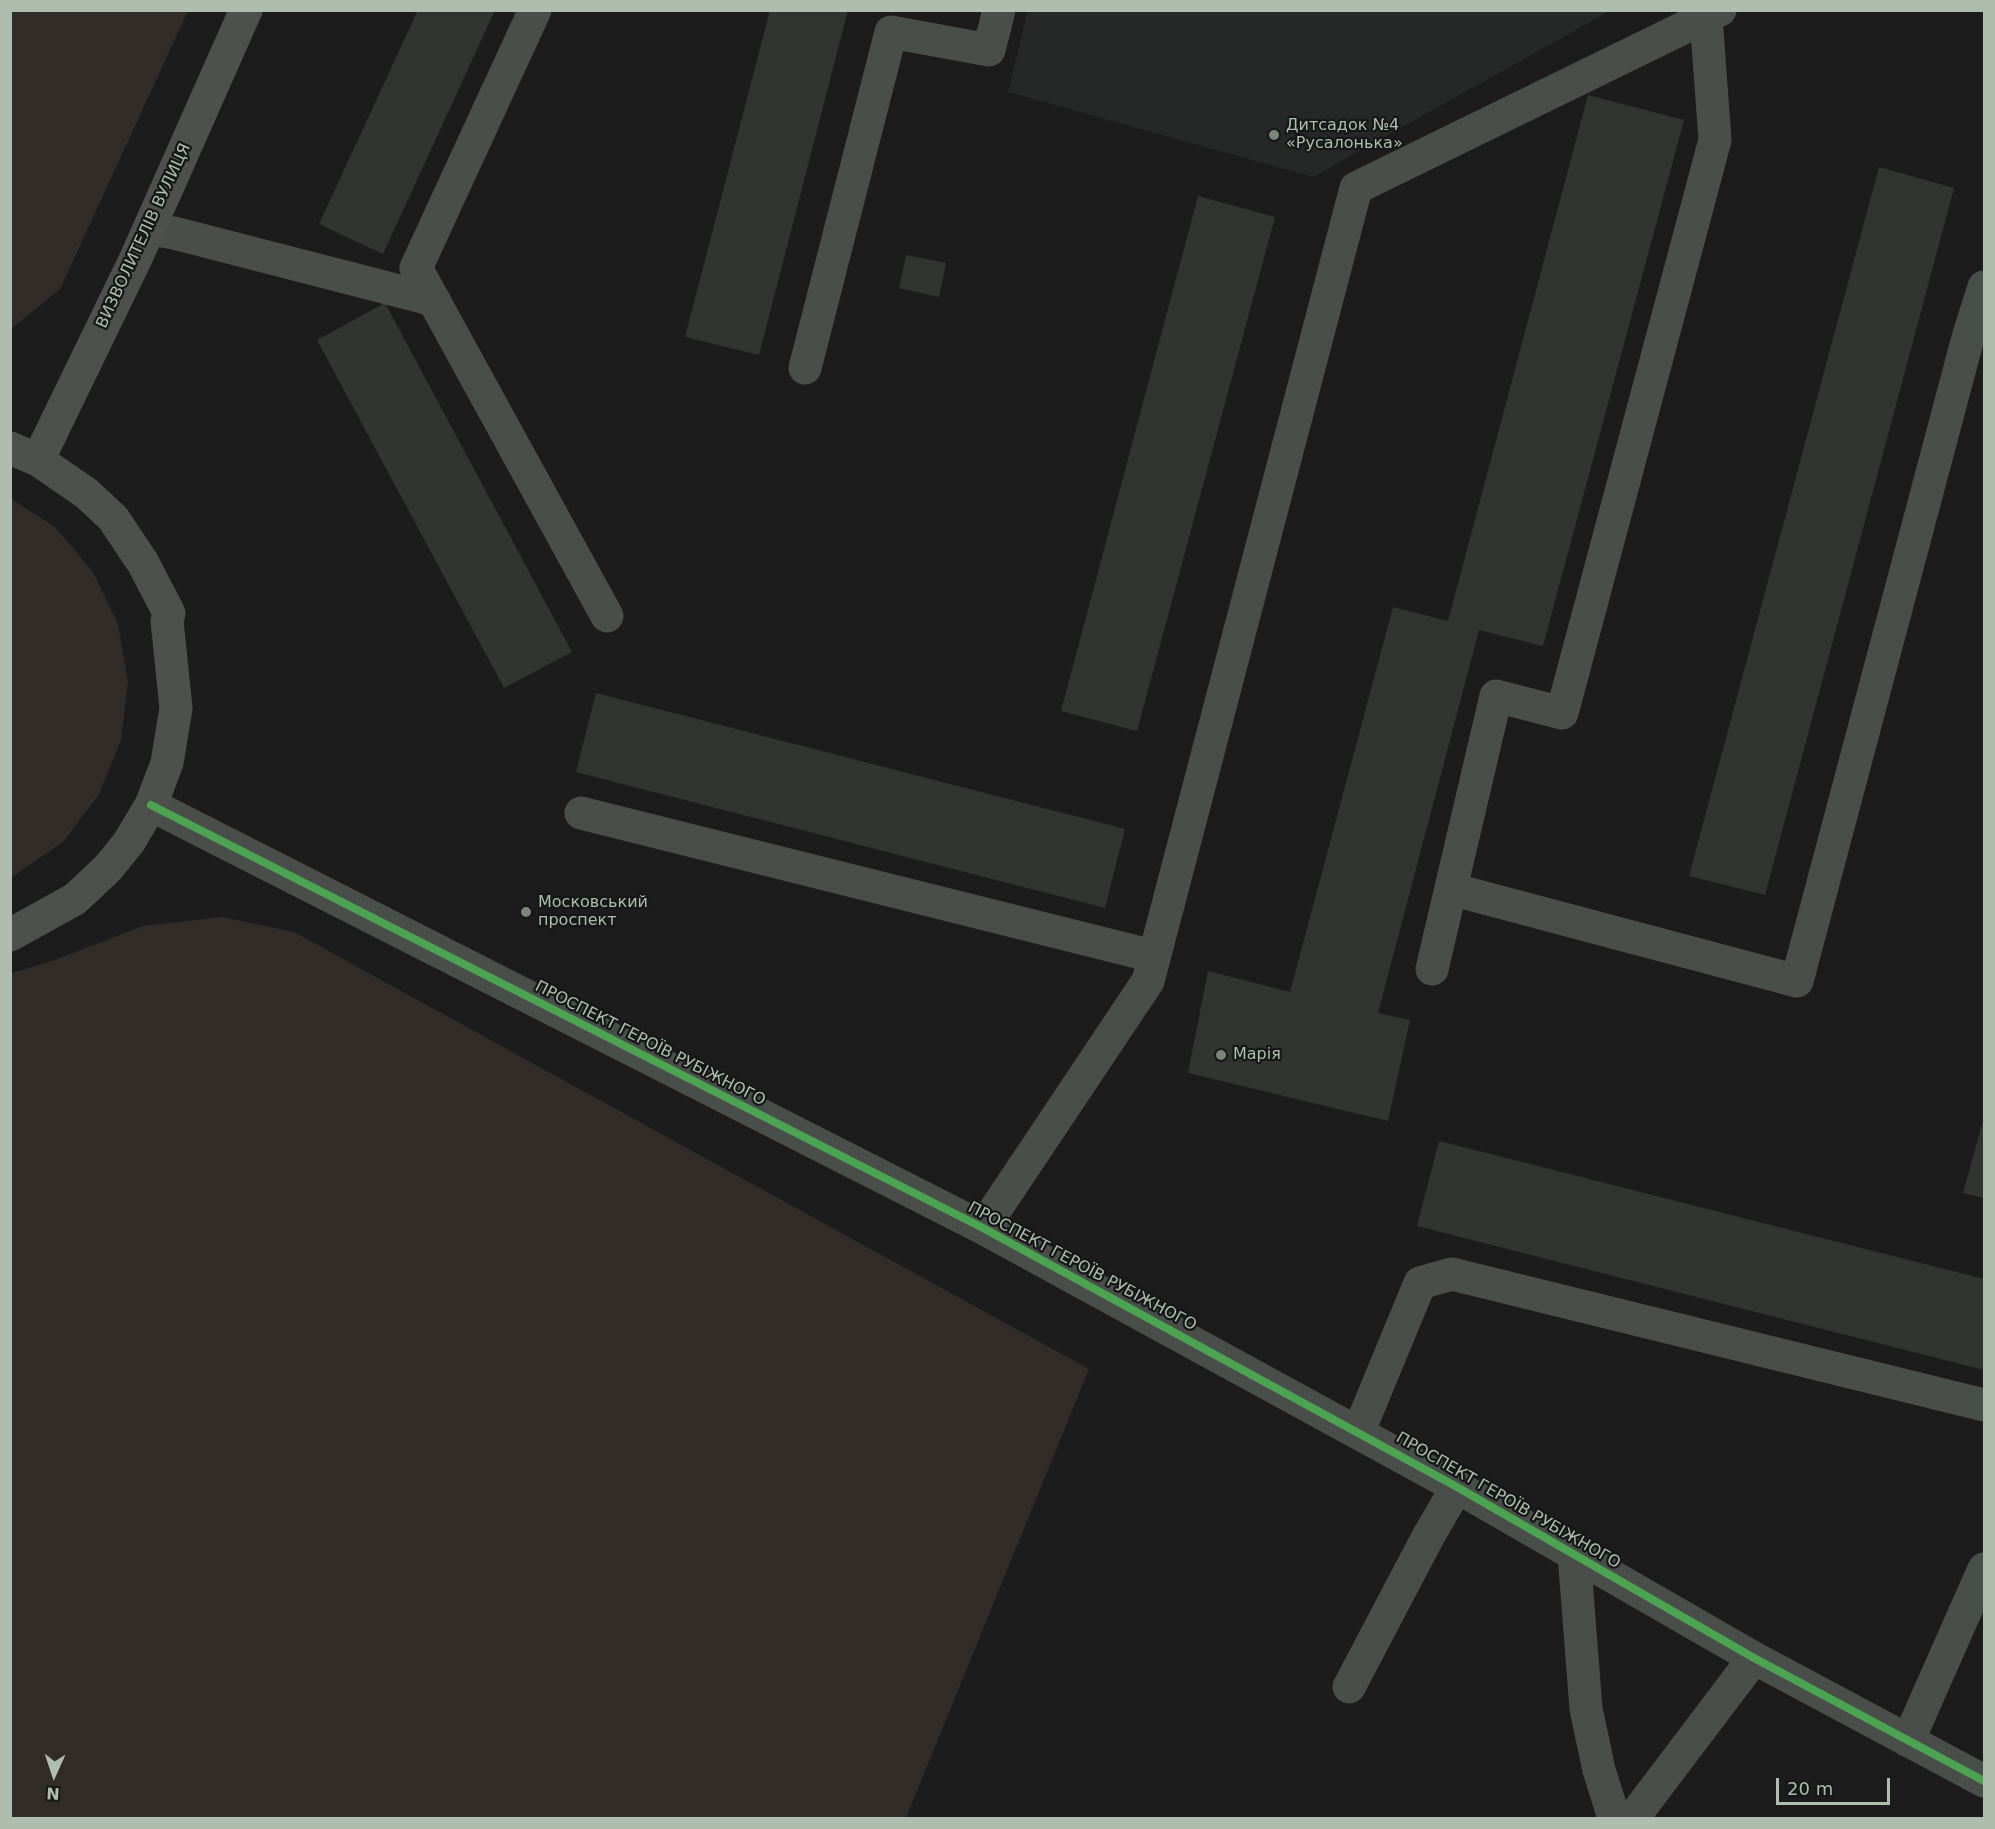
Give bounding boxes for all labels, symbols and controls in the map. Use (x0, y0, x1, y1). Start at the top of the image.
place label: Дитсадок №4 «Русалонька» (1286, 116, 1403, 154)
marker: Дитсадок №4 «Русалонька» (1267, 128, 1281, 142)
street label: ВИЗВОЛИТЕЛІВ ВУЛИЦЯ (93, 141, 195, 331)
place label: Московський проспект (538, 893, 648, 931)
marker: Московський проспект (519, 905, 533, 919)
street label: ПРОСПЕКТ ГЕРОЇВ РУБІЖНОГО (532, 977, 768, 1111)
place label: Марія (1233, 1045, 1281, 1065)
marker: Марія (1214, 1048, 1228, 1062)
street label: ПРОСПЕКТ ГЕРОЇВ РУБІЖНОГО (964, 1198, 1200, 1336)
street label: ПРОСПЕКТ ГЕРОЇВ РУБІЖНОГО (1392, 1429, 1624, 1573)
north arrow (24, 1745, 84, 1805)
scale bar (1779, 1766, 1893, 1804)
text: 20 m (1787, 1778, 1833, 1799)
text: N (46, 1784, 60, 1803)

